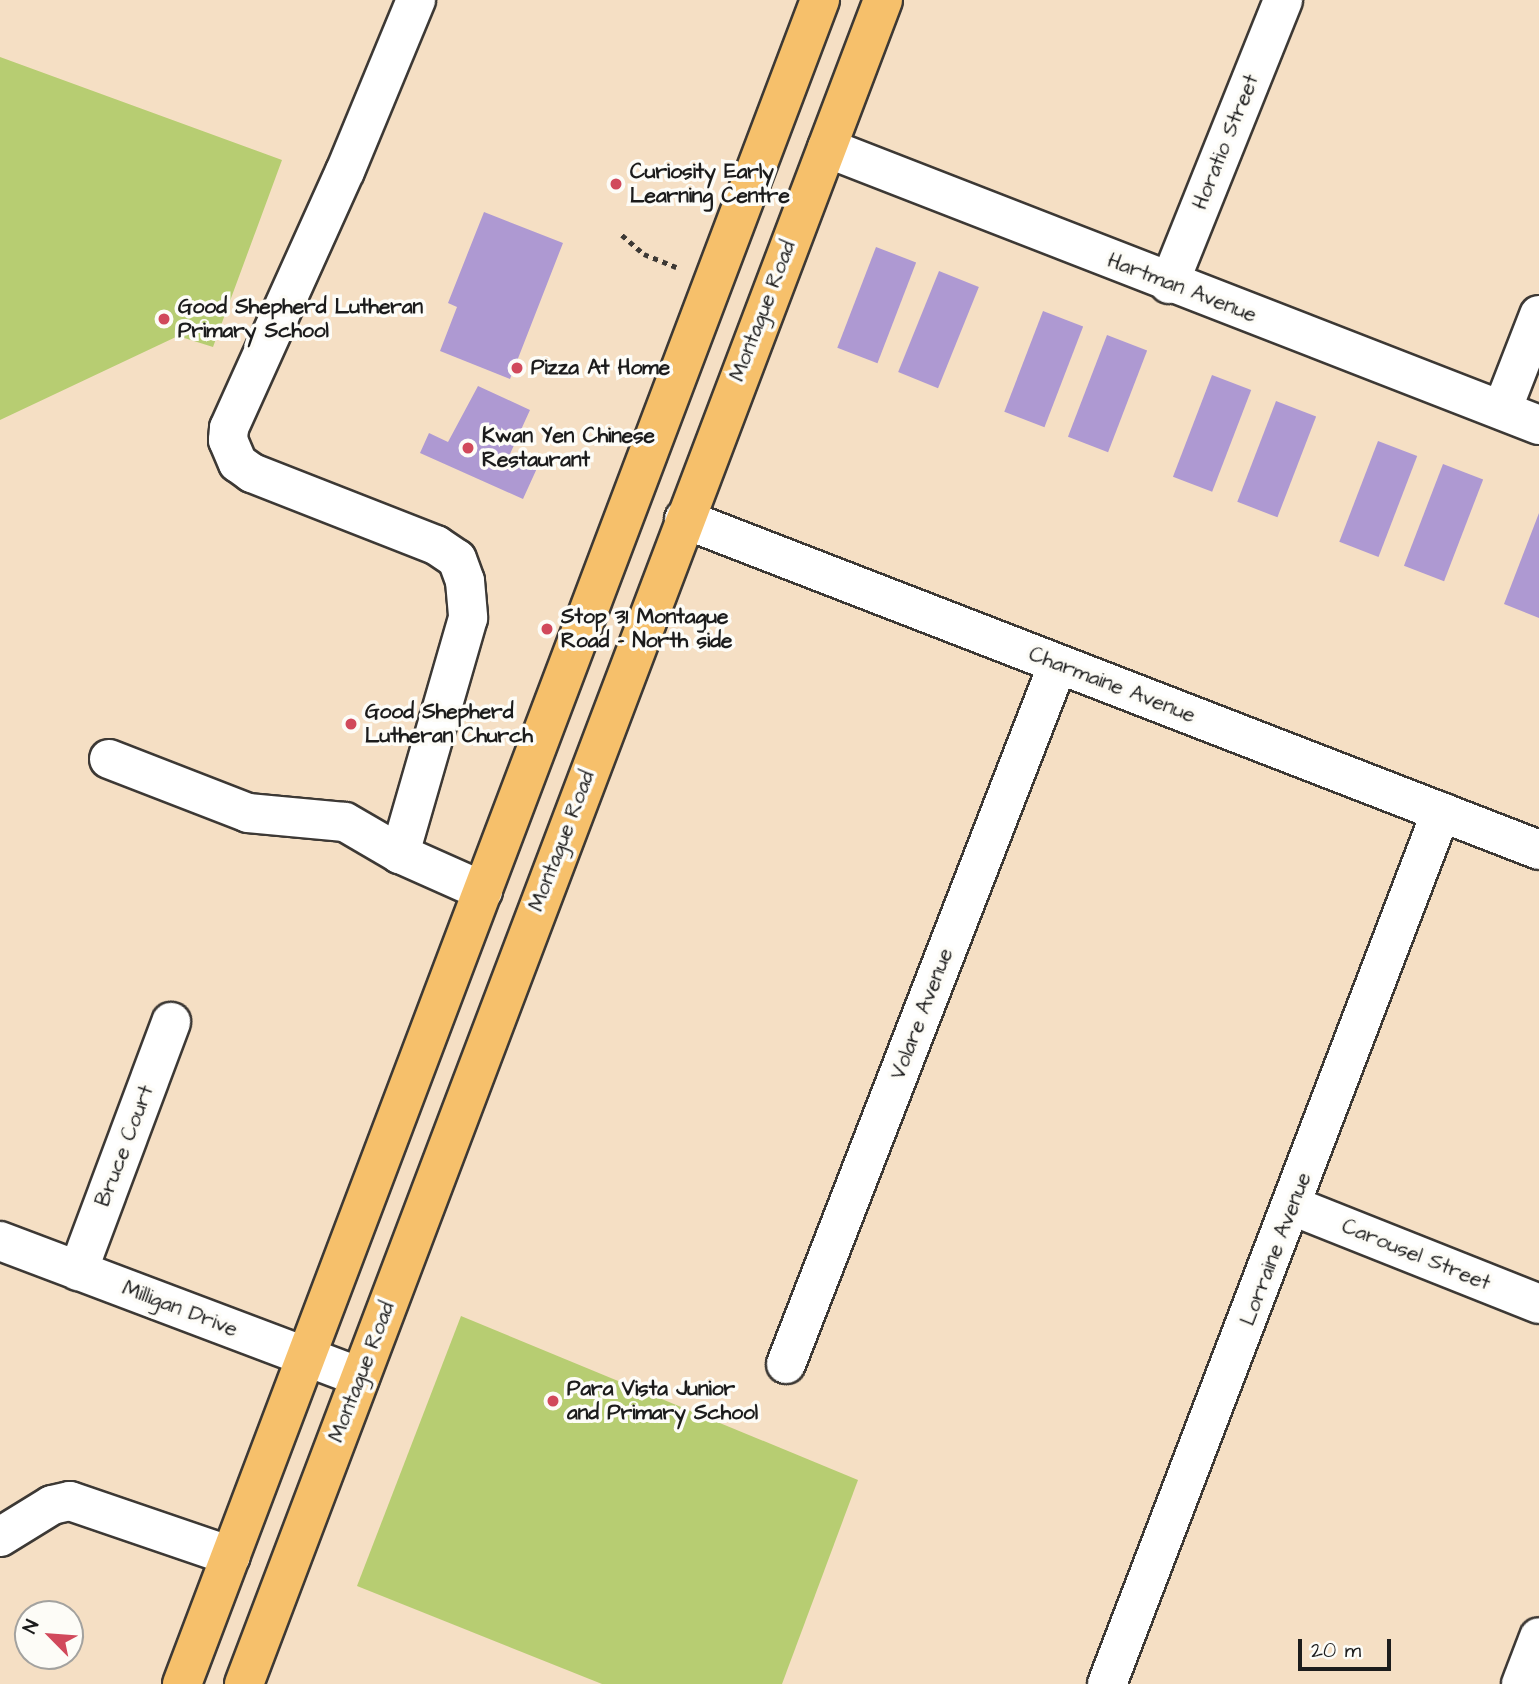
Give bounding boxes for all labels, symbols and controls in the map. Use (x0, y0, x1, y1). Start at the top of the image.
street label: Horatio Street (1187, 71, 1265, 213)
place label: Curiosity Early Learning Centre (630, 159, 790, 209)
marker: Curiosity Early Learning Centre (608, 176, 624, 192)
street label: Montague Road (725, 237, 801, 385)
street label: Hartman Avenue (1104, 248, 1260, 328)
place label: Good Shepherd Lutheran Primary School (178, 294, 423, 344)
marker: Good Shepherd Lutheran Primary School (156, 311, 172, 327)
place label: Pizza At Home (531, 355, 670, 381)
marker: Pizza At Home (509, 360, 525, 376)
place label: Kwan Yen Chinese Restaurant (482, 423, 655, 473)
marker: Kwan Yen Chinese Restaurant (460, 440, 476, 456)
place label: Stop 31 Montague Road - North side (561, 604, 732, 654)
marker: Stop 31 Montague Road - North side (539, 621, 555, 637)
street label: Charmaine Avenue (1025, 642, 1199, 728)
place label: Good Shepherd Lutheran Church (365, 699, 533, 749)
marker: Good Shepherd Lutheran Church (343, 716, 359, 732)
street label: Montague Road (524, 767, 600, 915)
street label: Volare Avenue (885, 945, 959, 1083)
street label: Bruce Court (90, 1082, 160, 1210)
street label: Lorraine Avenue (1235, 1169, 1317, 1329)
street label: Carousel Street (1338, 1214, 1494, 1296)
street label: Milligan Drive (119, 1275, 241, 1343)
street label: Montague Road (324, 1298, 400, 1446)
place label: Para Vista Junior and Primary School (567, 1376, 758, 1426)
marker: Para Vista Junior and Primary School (545, 1393, 561, 1409)
north arrow (14, 1600, 84, 1670)
text: N (17, 1616, 46, 1638)
scale bar (1301, 1624, 1394, 1668)
text: 20 m (1311, 1636, 1361, 1665)

